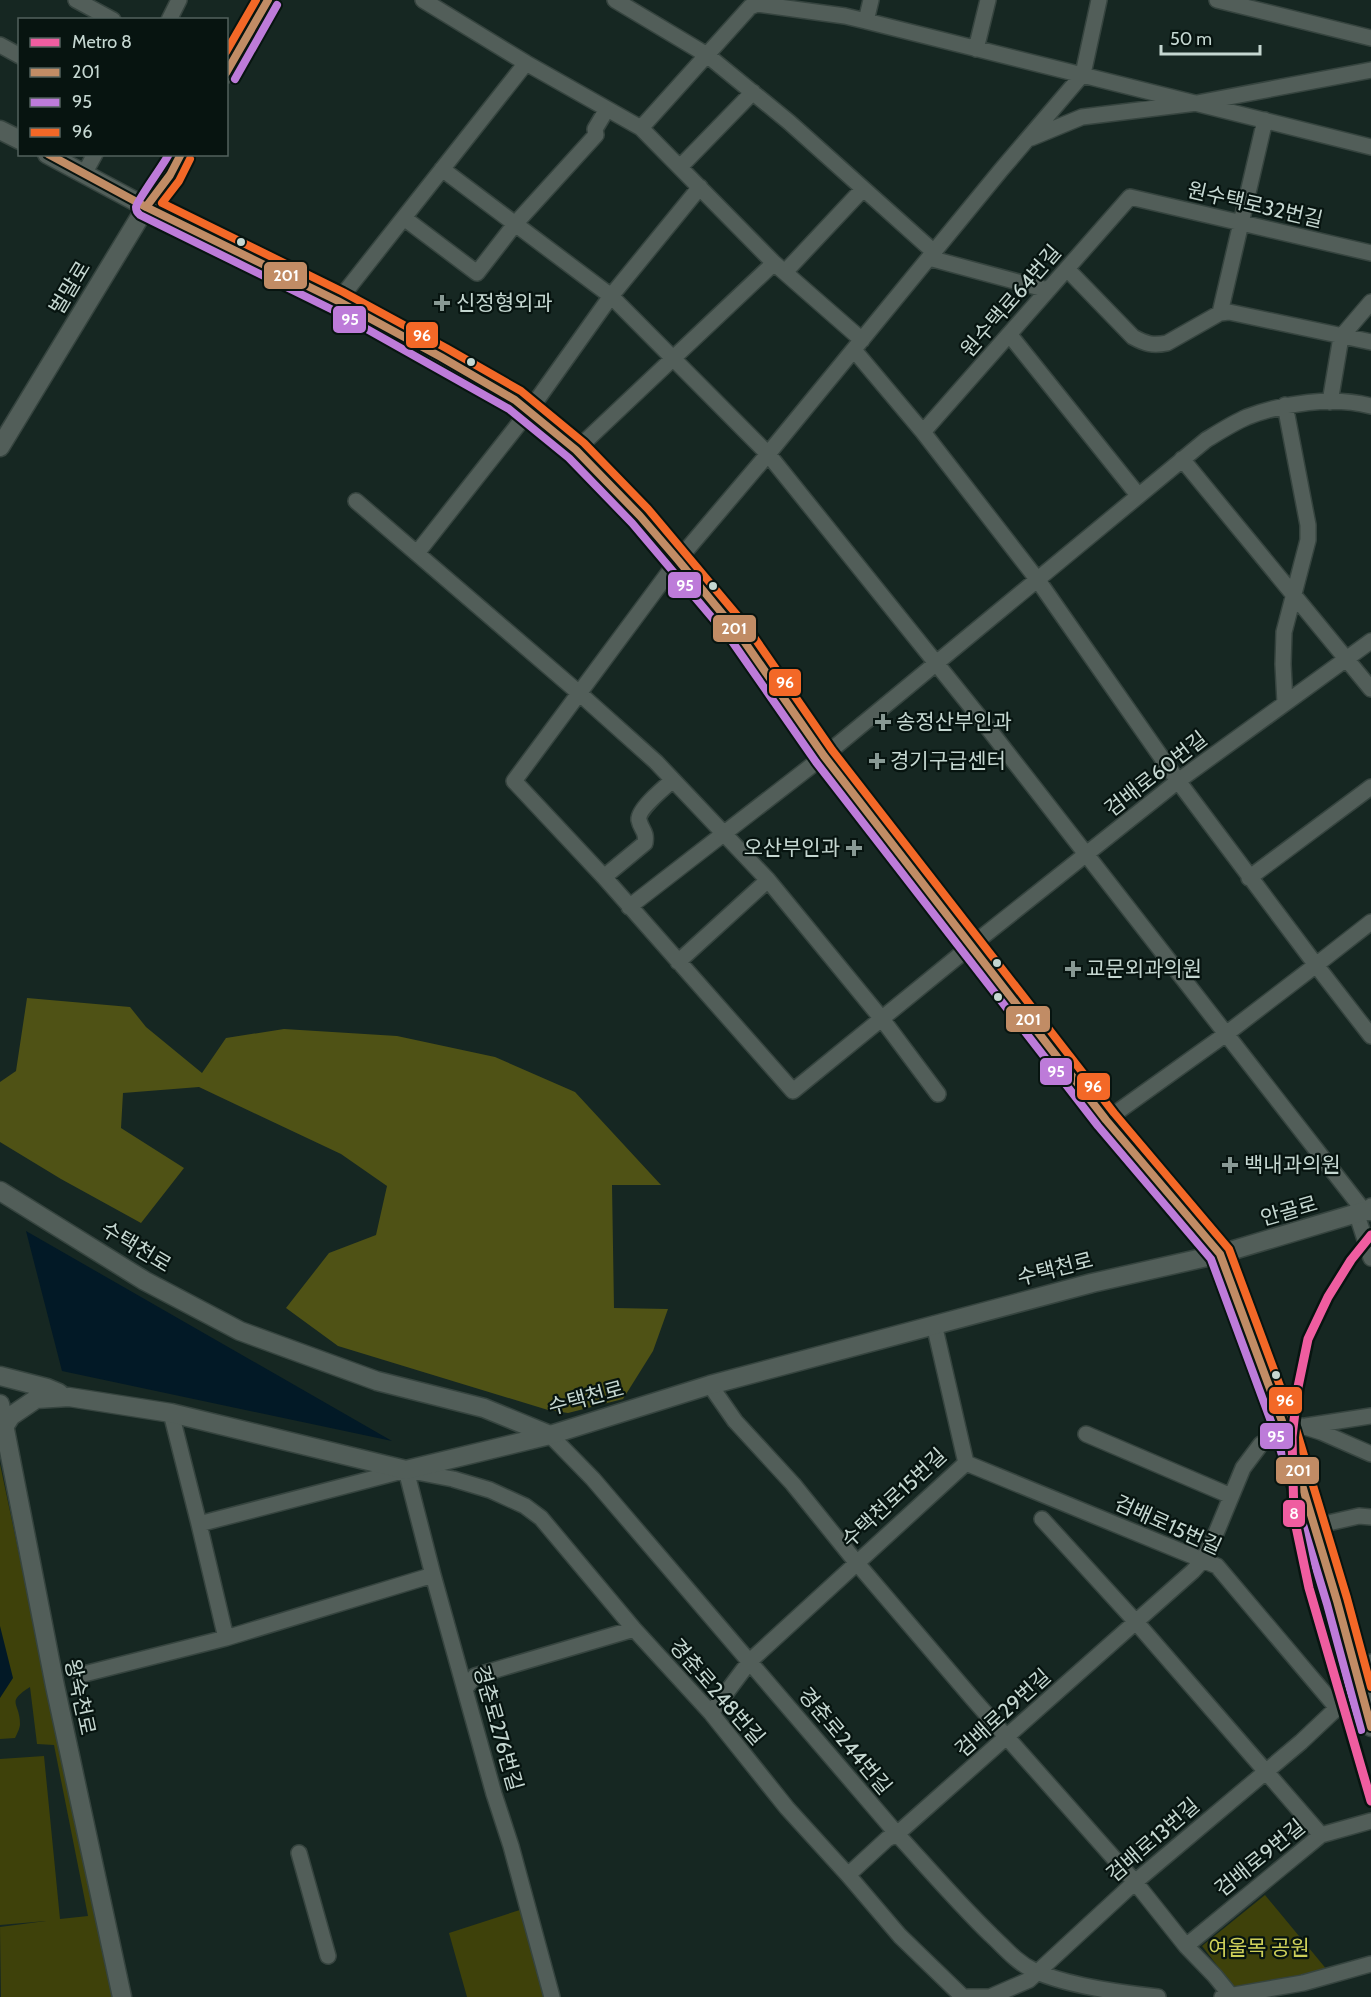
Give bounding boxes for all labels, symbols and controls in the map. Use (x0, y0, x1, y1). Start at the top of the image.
legend (18, 18, 228, 156)
scale bar (1161, 18, 1260, 56)
text: 50 m (1170, 28, 1212, 50)
text: Metro 8 (72, 31, 132, 53)
text: 201 (72, 61, 100, 83)
text: 95 (72, 91, 92, 113)
text: 96 (72, 121, 92, 143)
street label: 원수택로32번길 (1185, 177, 1325, 232)
unlabelled marker (235, 236, 247, 248)
street label: 원수택로64번길 (955, 240, 1066, 362)
street label: 벌말로 (44, 256, 95, 319)
line badge: 201 (263, 261, 308, 290)
text: 201 (273, 266, 299, 285)
place label: 신정형외과 (456, 290, 553, 315)
marker: 신정형외과 (433, 294, 451, 312)
line badge: 95 (332, 305, 367, 334)
text: 95 (341, 310, 359, 329)
line badge: 96 (405, 321, 439, 349)
text: 96 (413, 326, 431, 345)
unlabelled marker (465, 356, 477, 368)
line badge: 95 (667, 571, 702, 599)
text: 95 (676, 576, 694, 595)
unlabelled marker (707, 580, 719, 592)
line badge: 201 (712, 614, 757, 643)
text: 201 (721, 619, 747, 638)
line badge: 96 (768, 668, 802, 697)
text: 96 (776, 673, 794, 692)
place label: 송정산부인과 (896, 709, 1012, 734)
marker: 송정산부인과 (874, 713, 892, 731)
street label: 검배로60번길 (1099, 726, 1212, 821)
place label: 경기구급센터 (890, 748, 1006, 773)
marker: 경기구급센터 (868, 752, 886, 770)
place label: 오산부인과 (743, 835, 840, 860)
marker: 오산부인과 (845, 839, 863, 857)
place label: 교문외과의원 (1086, 956, 1202, 981)
unlabelled marker (991, 957, 1003, 969)
marker: 교문외과의원 (1064, 960, 1082, 978)
unlabelled marker (992, 991, 1004, 1003)
line badge: 201 (1005, 1005, 1051, 1033)
text: 201 (1015, 1010, 1041, 1029)
line badge: 95 (1039, 1057, 1073, 1086)
text: 95 (1047, 1062, 1065, 1081)
line badge: 96 (1076, 1072, 1111, 1101)
text: 96 (1084, 1077, 1102, 1096)
place label: 백내과의원 (1244, 1152, 1341, 1177)
marker: 백내과의원 (1221, 1156, 1239, 1174)
street label: 안골로 (1258, 1191, 1320, 1231)
street label: 수택천로 (97, 1216, 176, 1277)
street label: 수택천로 (1014, 1247, 1095, 1290)
unlabelled marker (1270, 1369, 1282, 1381)
street label: 수택천로 (545, 1375, 626, 1420)
line badge: 96 (1268, 1386, 1303, 1415)
text: 96 (1276, 1391, 1294, 1410)
line badge: 95 (1259, 1422, 1294, 1450)
text: 95 (1267, 1427, 1285, 1446)
street label: 수택천로15번길 (836, 1443, 951, 1553)
line badge: 201 (1275, 1456, 1320, 1485)
text: 201 (1285, 1461, 1311, 1480)
street label: 검배로15번길 (1111, 1490, 1226, 1559)
line badge: 8 (1282, 1499, 1306, 1528)
text: 8 (1289, 1504, 1299, 1523)
street label: 경춘로248번길 (664, 1633, 770, 1750)
street label: 왕숙천로 (60, 1657, 101, 1737)
street label: 경춘로276번길 (469, 1662, 528, 1794)
street label: 검배로29번길 (950, 1663, 1055, 1762)
street label: 경춘로244번길 (793, 1682, 897, 1799)
street label: 검배로13번길 (1101, 1793, 1204, 1887)
street label: 검배로9번길 (1210, 1814, 1310, 1901)
park label: 여울목 공원 (1208, 1935, 1310, 1960)

